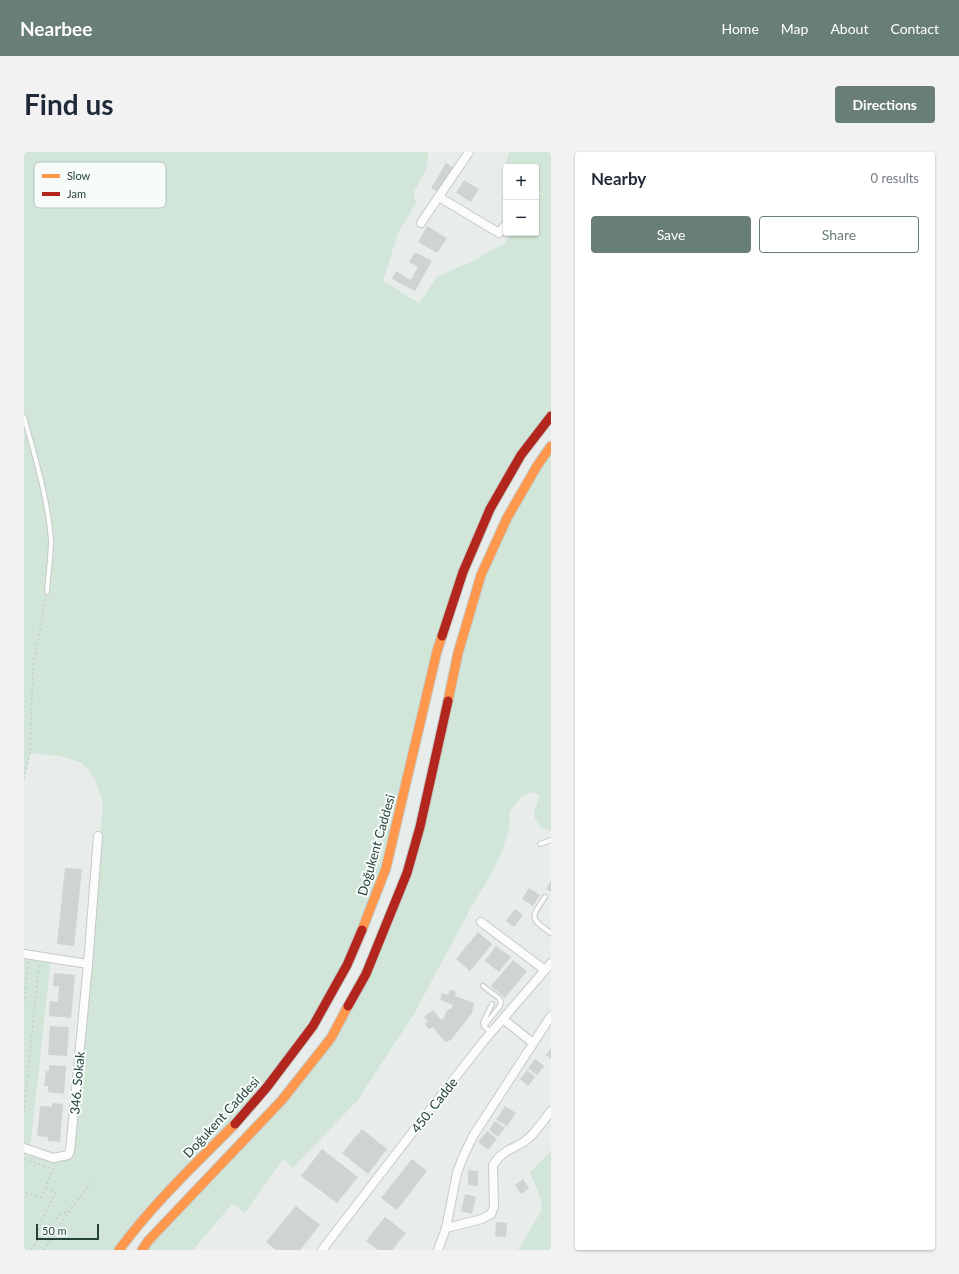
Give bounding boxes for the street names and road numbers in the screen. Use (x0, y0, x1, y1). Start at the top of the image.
street label: Doğukent Caddesi (354, 792, 398, 898)
street label: 346. Sokak (66, 1050, 88, 1115)
street label: Doğukent Caddesi (179, 1073, 263, 1161)
street label: 450. Cadde (408, 1074, 461, 1136)

